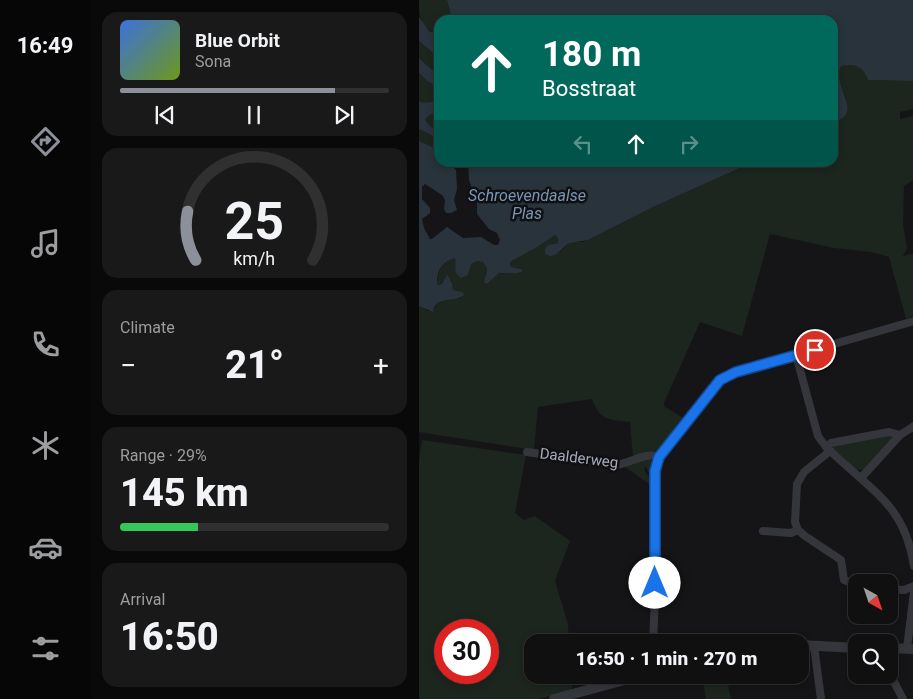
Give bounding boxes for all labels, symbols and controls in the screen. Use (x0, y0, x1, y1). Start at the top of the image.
text: Blue Orbit (195, 29, 280, 52)
text: 16:49 (17, 33, 73, 58)
text: 180 m (542, 34, 641, 75)
icon: ahead (459, 35, 524, 100)
text: Sona (195, 52, 231, 71)
text: Bosstraat (542, 76, 636, 101)
icon: previous (151, 101, 179, 129)
icon: pause (240, 101, 268, 129)
icon: next (330, 101, 358, 129)
icon: directions (28, 124, 63, 159)
icon: left (569, 130, 597, 158)
icon: ahead (622, 130, 650, 158)
icon: right (675, 130, 703, 158)
water label: Schroevendaalse Plas (468, 186, 586, 223)
text: 25 (225, 191, 284, 252)
icon: music (28, 226, 63, 261)
text: km/h (234, 248, 275, 269)
text: Climate (120, 318, 175, 337)
icon: phone (28, 327, 63, 362)
pin (794, 329, 836, 371)
icon: arrive (801, 336, 829, 364)
text: 21° (225, 343, 284, 387)
text: − (120, 349, 136, 382)
text: + (373, 349, 389, 382)
icon: climate (28, 428, 63, 463)
street label: Daalderweg (539, 444, 619, 472)
text: Range · 29% (120, 446, 207, 465)
text: 145 km (120, 471, 249, 515)
icon: car (28, 530, 63, 565)
position arrow (628, 556, 680, 608)
north arrow (848, 574, 898, 624)
map controls (848, 574, 898, 684)
text: Arrival (120, 590, 165, 609)
text: 16:50 (120, 615, 219, 659)
speed limit sign: 30 (434, 619, 499, 684)
icon: filters (28, 631, 63, 666)
button: search (848, 634, 898, 684)
text: 16:50 · 1 min · 270 m (575, 647, 758, 670)

